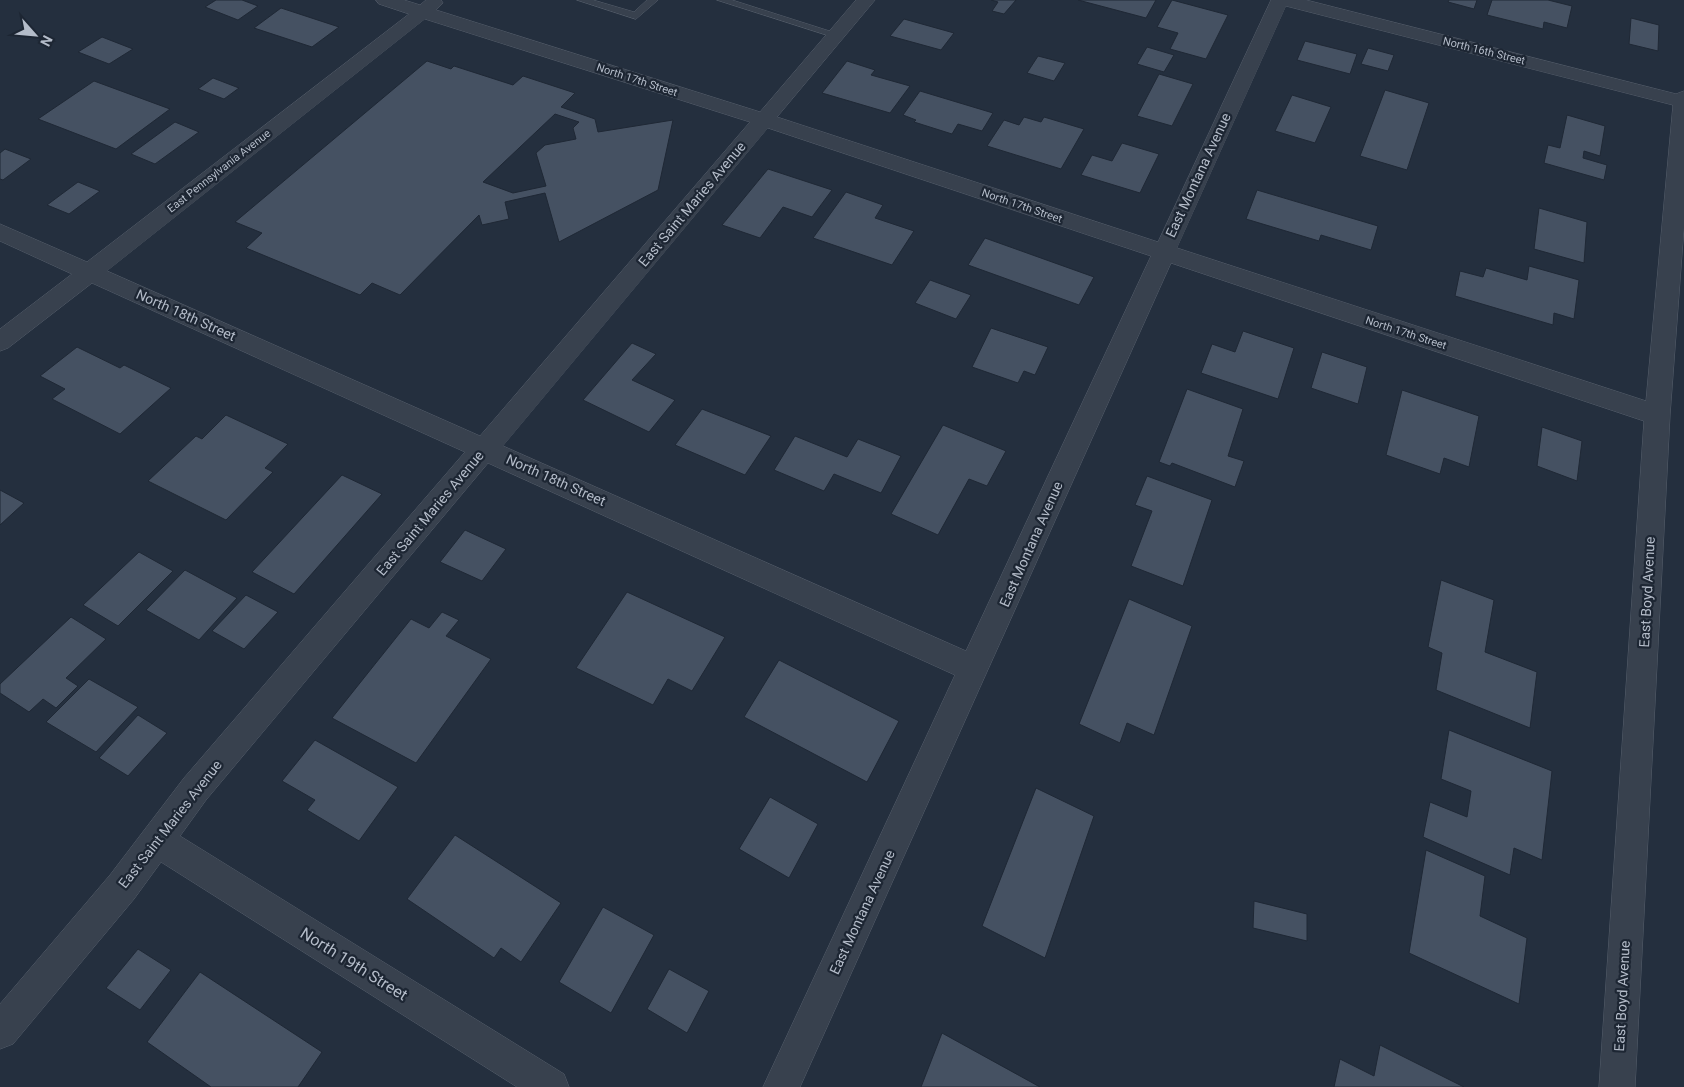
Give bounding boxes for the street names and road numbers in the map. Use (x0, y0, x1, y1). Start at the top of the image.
street label: North 16th Street (1442, 34, 1527, 68)
street label: North 17th Street (595, 61, 679, 99)
street label: East Montana Avenue (1162, 110, 1234, 240)
street label: East Pennsylvania Avenue (165, 127, 273, 215)
street label: East Saint Maries Avenue (635, 138, 749, 270)
street label: North 17th Street (980, 186, 1064, 226)
street label: North 18th Street (134, 286, 239, 344)
street label: North 17th Street (1364, 314, 1448, 352)
street label: East Saint Maries Avenue (373, 447, 487, 579)
street label: North 18th Street (504, 451, 609, 509)
street label: East Montana Avenue (996, 479, 1066, 609)
street label: East Boyd Avenue (1636, 536, 1658, 648)
street label: East Saint Maries Avenue (115, 757, 225, 891)
street label: East Montana Avenue (826, 847, 898, 977)
street label: North 19th Street (297, 923, 411, 1005)
street label: East Boyd Avenue (1611, 940, 1633, 1052)

